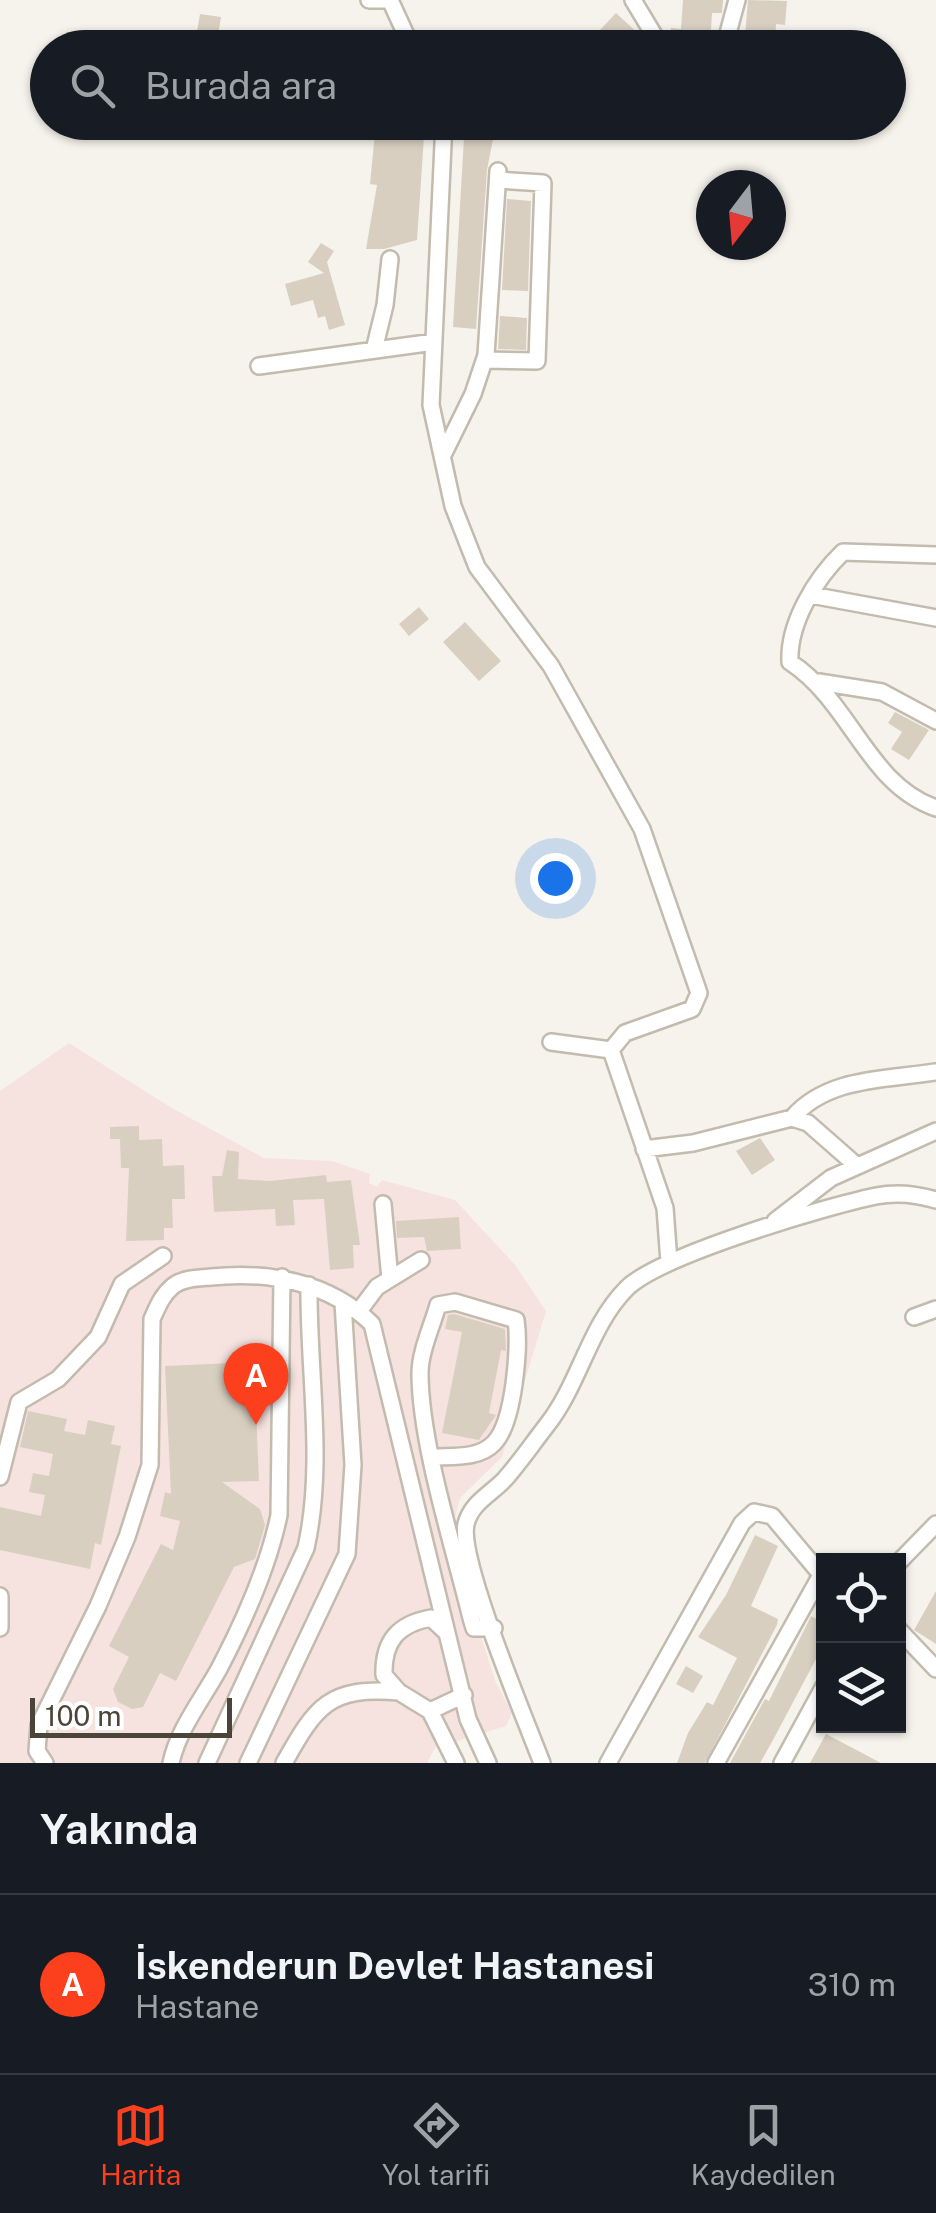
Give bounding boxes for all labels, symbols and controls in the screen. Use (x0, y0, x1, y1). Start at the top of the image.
search box (30, 30, 906, 140)
icon: search (65, 58, 120, 113)
text: Burada ara (145, 63, 337, 108)
north arrow (696, 170, 786, 260)
your location (530, 853, 581, 904)
pin: A (224, 1342, 288, 1425)
map controls (816, 1553, 906, 1733)
button: locate (816, 1553, 906, 1643)
button: layers (816, 1643, 906, 1733)
scale bar (30, 1693, 232, 1738)
text: 100 m (45, 1699, 122, 1732)
text: Yakında (40, 1804, 198, 1853)
text: İskenderun Devlet Hastanesi (135, 1943, 654, 1988)
text: A (61, 1966, 84, 2003)
text: 310 m (808, 1966, 896, 2003)
text: Hastane (135, 1988, 259, 2025)
tab: Harita (100, 2098, 181, 2191)
tab: Yol tarifi (382, 2098, 490, 2191)
tab: Kaydedilen (691, 2098, 836, 2191)

